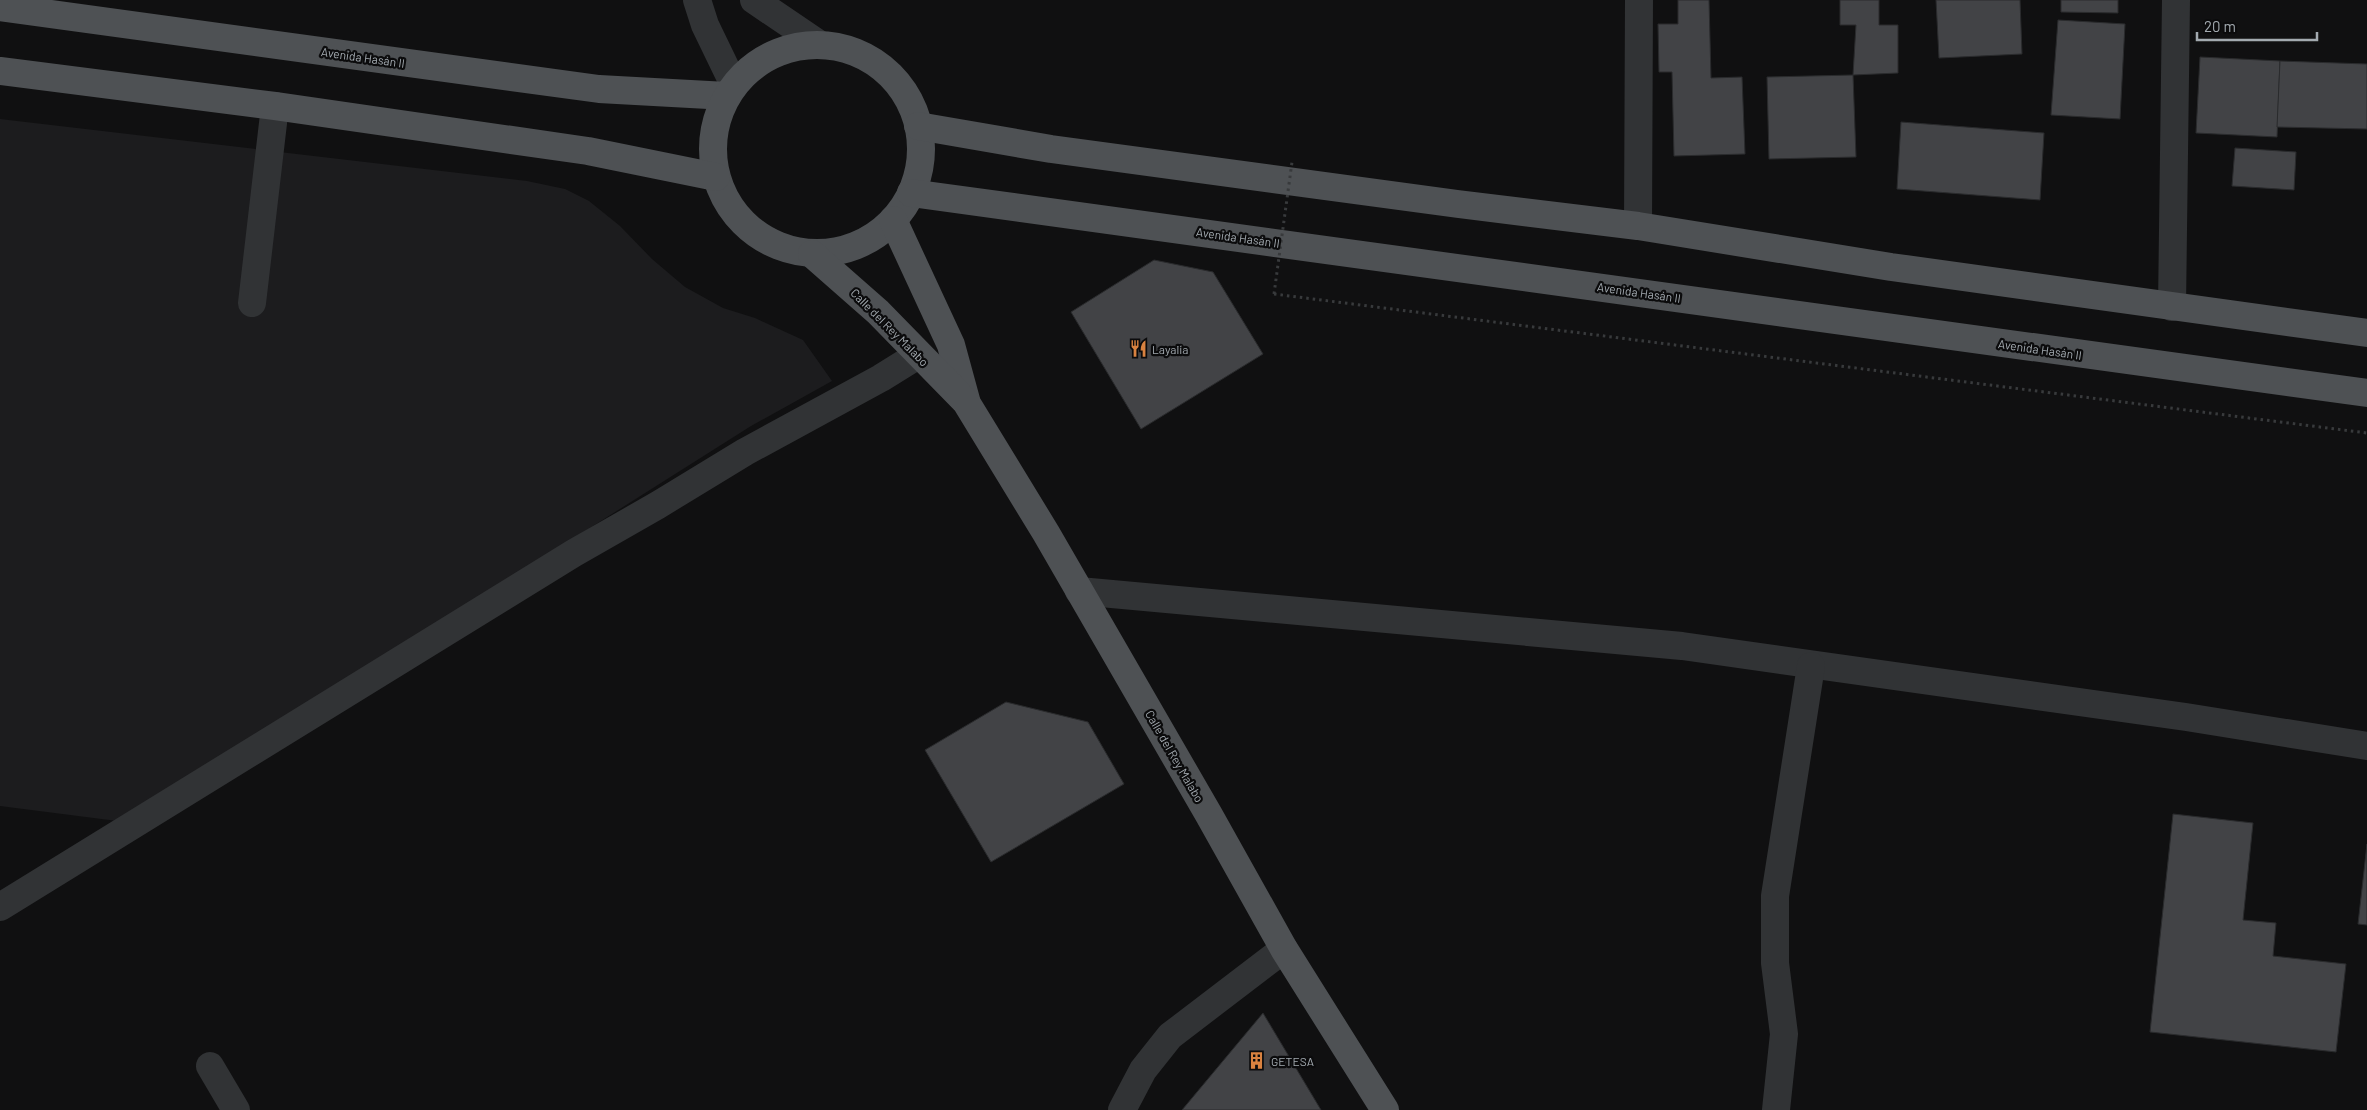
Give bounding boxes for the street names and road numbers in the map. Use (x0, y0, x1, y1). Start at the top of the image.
street label: Avenida Hasán II (320, 44, 406, 70)
street label: Avenida Hasán II (1195, 224, 1281, 250)
street label: Avenida Hasán II (1596, 279, 1682, 305)
street label: Calle del Rey Malabo (848, 285, 932, 369)
street label: Avenida Hasán II (1997, 336, 2083, 362)
street label: Calle del Rey Malabo (1143, 708, 1207, 804)

